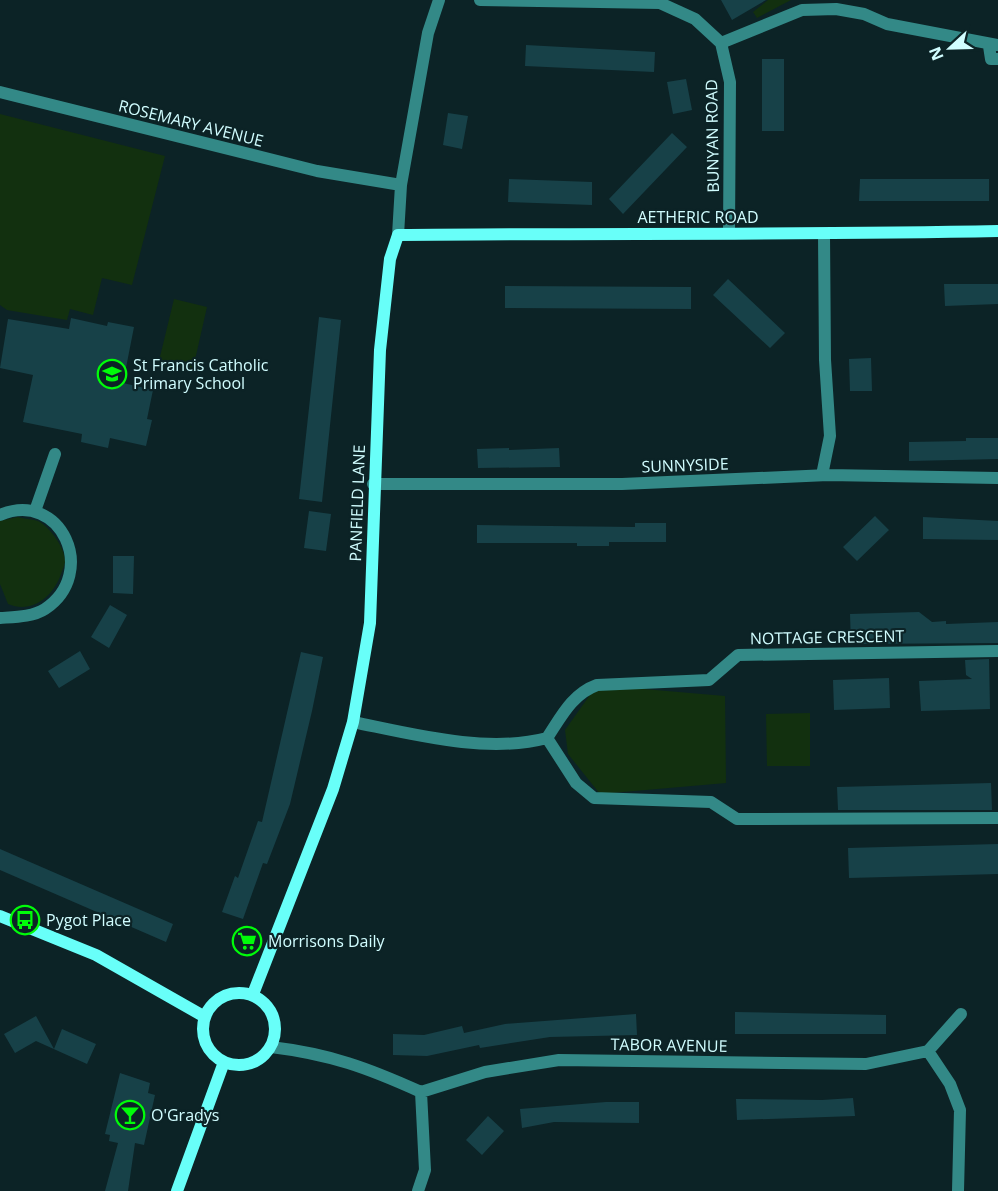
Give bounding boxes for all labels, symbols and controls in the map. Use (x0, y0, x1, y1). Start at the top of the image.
north arrow (920, 18, 980, 78)
text: N (923, 43, 949, 64)
street label: BUNYAN ROAD (700, 79, 724, 193)
street label: ROSEMARY AVENUE (116, 94, 266, 152)
street label: AETHERIC ROAD (637, 206, 759, 228)
place label: St Francis Catholic Primary School (133, 354, 269, 394)
school or university icon: St Francis Catholic Primary School (96, 358, 128, 390)
street label: PANFIELD LANE (344, 444, 370, 562)
street label: SUNNYSIDE (641, 452, 729, 478)
street label: NOTTAGE CRESCENT (750, 625, 905, 649)
bus stop icon: Pygot Place (9, 904, 41, 936)
place label: Pygot Place (46, 909, 131, 931)
supermarket icon: Morrisons Daily (231, 925, 263, 957)
place label: Morrisons Daily (268, 930, 386, 952)
street label: TABOR AVENUE (610, 1033, 728, 1057)
bar icon: O'Gradys (114, 1099, 146, 1131)
place label: O'Gradys (151, 1104, 219, 1126)

